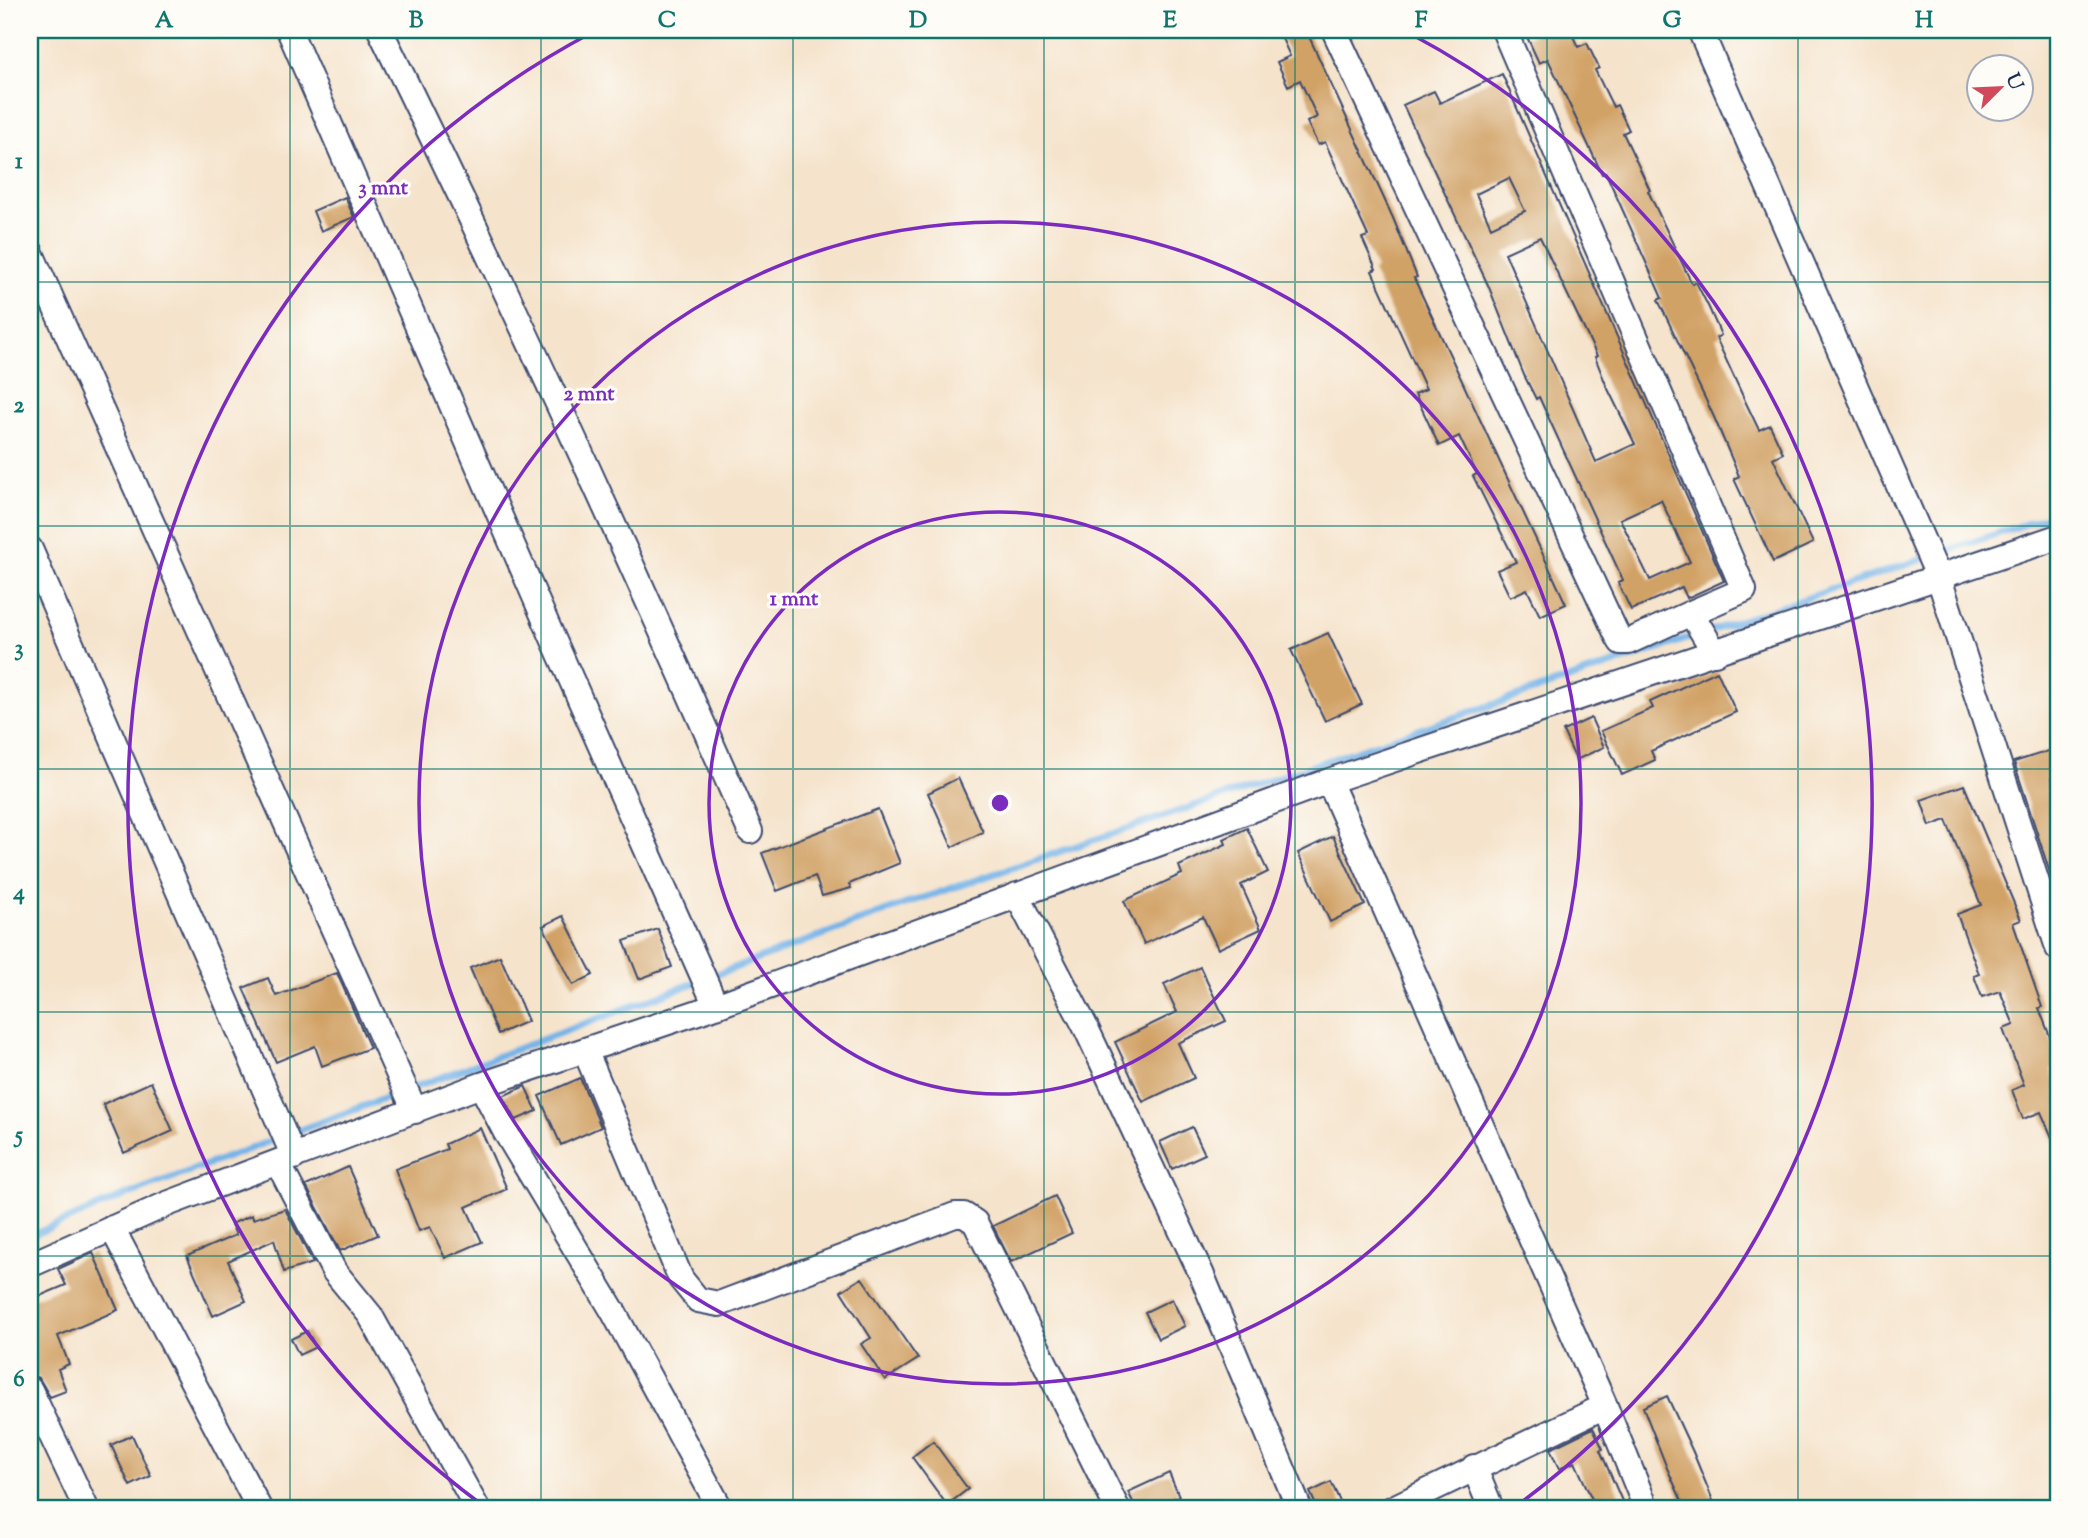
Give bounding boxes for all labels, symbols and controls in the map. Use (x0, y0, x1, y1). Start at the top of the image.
text: A (155, 5, 174, 38)
text: B (409, 5, 424, 38)
text: C (658, 5, 676, 38)
text: D (909, 5, 927, 38)
text: E (1163, 5, 1177, 38)
text: F (1415, 5, 1428, 38)
text: G (1663, 5, 1682, 38)
text: H (1915, 5, 1934, 38)
north arrow (1966, 52, 2036, 122)
text: U (1998, 70, 2029, 95)
text: 1 (15, 146, 23, 179)
text: 3 mnt (358, 174, 409, 204)
text: 2 mnt (563, 380, 615, 410)
text: 2 (14, 390, 25, 423)
text: 1 mnt (770, 585, 819, 615)
text: 3 (14, 633, 24, 666)
centre of rings (988, 791, 1012, 815)
text: 4 (12, 877, 25, 910)
text: 5 (13, 1120, 23, 1153)
text: 6 (13, 1364, 25, 1397)

